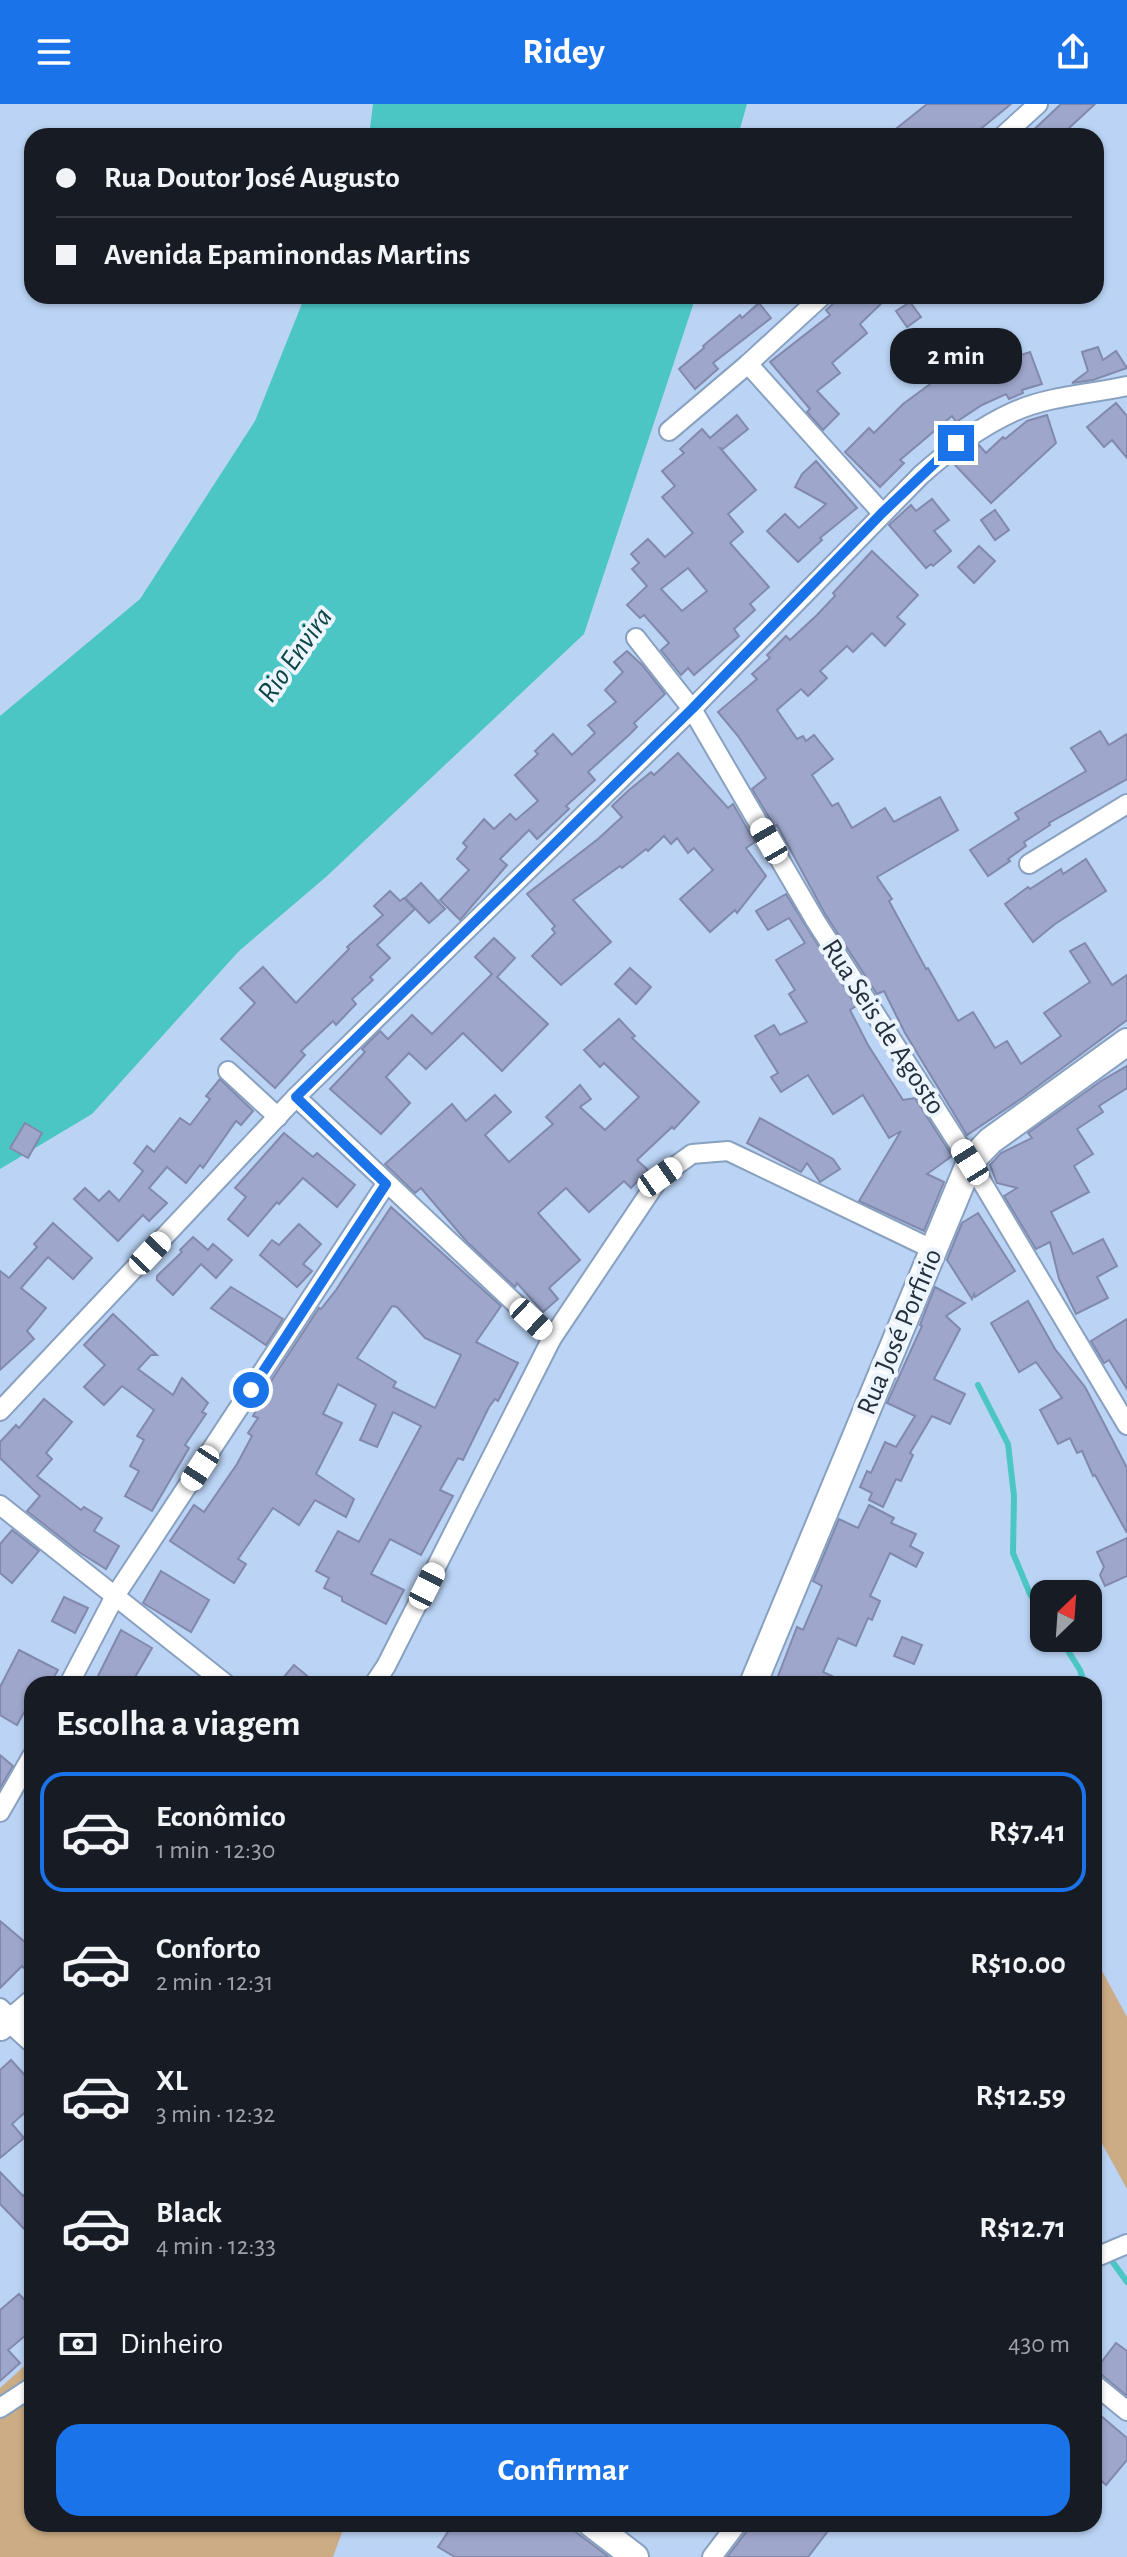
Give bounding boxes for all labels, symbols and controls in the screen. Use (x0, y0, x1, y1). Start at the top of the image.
icon: menu (32, 30, 76, 74)
icon: share (1051, 30, 1095, 74)
text: Ridey (522, 34, 605, 70)
text: Rua Doutor José Augusto (104, 163, 400, 193)
text: Avenida Epaminondas Martins (104, 240, 470, 270)
callout: 2 min (890, 327, 1022, 383)
text: 2 min (927, 343, 985, 369)
route end (938, 425, 974, 461)
water label: Rio Envira (252, 602, 338, 708)
car (747, 814, 791, 868)
street label: Rua Seis de Agosto (816, 935, 950, 1119)
car (947, 1135, 993, 1189)
car (633, 1153, 687, 1201)
car (125, 1227, 175, 1279)
street label: Rua José Porfirio (852, 1245, 948, 1419)
car (505, 1294, 557, 1344)
route start (233, 1372, 269, 1408)
car (177, 1441, 223, 1495)
car (405, 1559, 449, 1613)
north arrow (1030, 1580, 1102, 1652)
map controls (1030, 1580, 1102, 1652)
text: Escolha a viagem (56, 1706, 301, 1742)
icon: car (60, 1796, 132, 1868)
text: Econômico (156, 1802, 286, 1832)
text: R$7.41 (989, 1817, 1066, 1847)
text: 1 min · 12:30 (156, 1837, 275, 1863)
icon: car (60, 1928, 132, 2000)
text: Conforto (156, 1934, 261, 1964)
text: R$10.00 (970, 1949, 1066, 1979)
text: 2 min · 12:31 (156, 1969, 274, 1995)
icon: car (60, 2060, 132, 2132)
text: XL (156, 2066, 188, 2096)
text: R$12.59 (976, 2081, 1066, 2111)
text: 3 min · 12:32 (156, 2101, 275, 2127)
icon: car (60, 2192, 132, 2264)
text: Black (156, 2198, 222, 2228)
text: R$12.71 (979, 2213, 1066, 2243)
text: 4 min · 12:33 (156, 2233, 276, 2259)
icon: cash (56, 2322, 100, 2366)
text: Dinheiro (120, 2329, 223, 2359)
text: 430 m (1008, 2331, 1070, 2357)
button: Confirmar (56, 2424, 1070, 2516)

